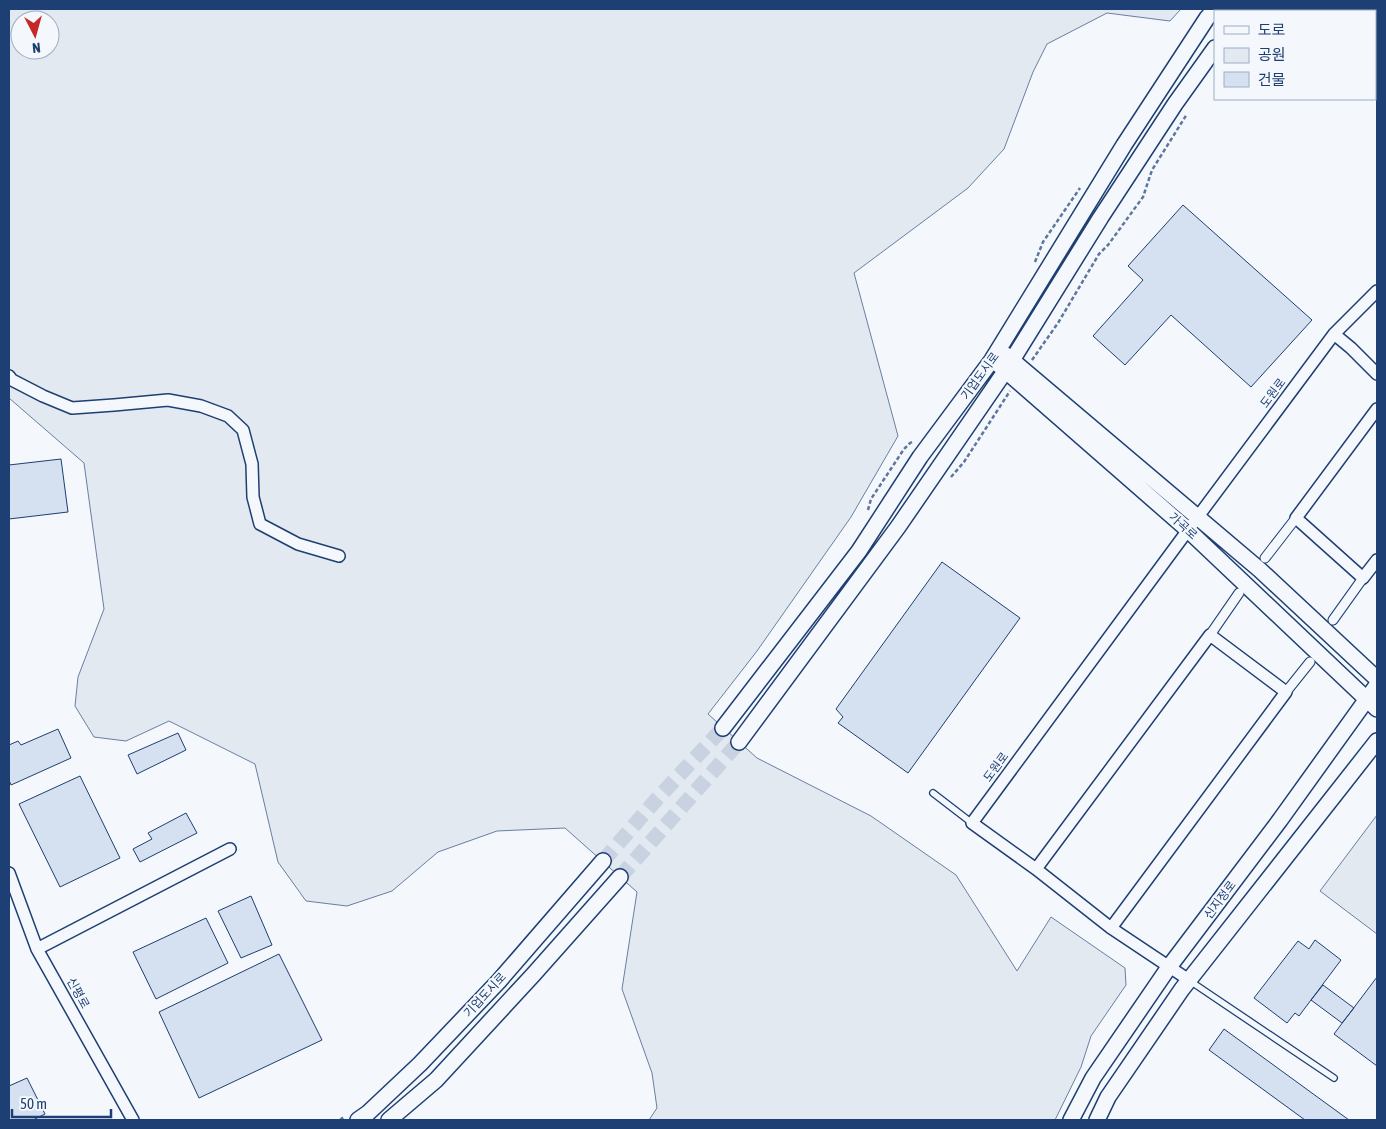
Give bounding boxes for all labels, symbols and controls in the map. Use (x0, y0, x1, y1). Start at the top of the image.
north arrow (10, 10, 60, 60)
legend (1214, 10, 1376, 100)
text: 도로 (1258, 21, 1286, 38)
text: N (31, 40, 41, 56)
text: 공원 (1258, 46, 1286, 63)
text: 건물 (1258, 71, 1286, 88)
street label: 기업도시로 (958, 350, 1002, 402)
street label: 도원로 (1257, 376, 1289, 410)
street label: 가곡로 (1166, 510, 1200, 542)
street label: 도원로 (981, 749, 1011, 785)
street label: 신지정로 (1201, 878, 1239, 922)
street label: 기업도시로 (461, 970, 509, 1020)
street label: 신평로 (64, 975, 92, 1011)
scale bar (12, 1086, 111, 1118)
text: 50 m (20, 1095, 47, 1112)

